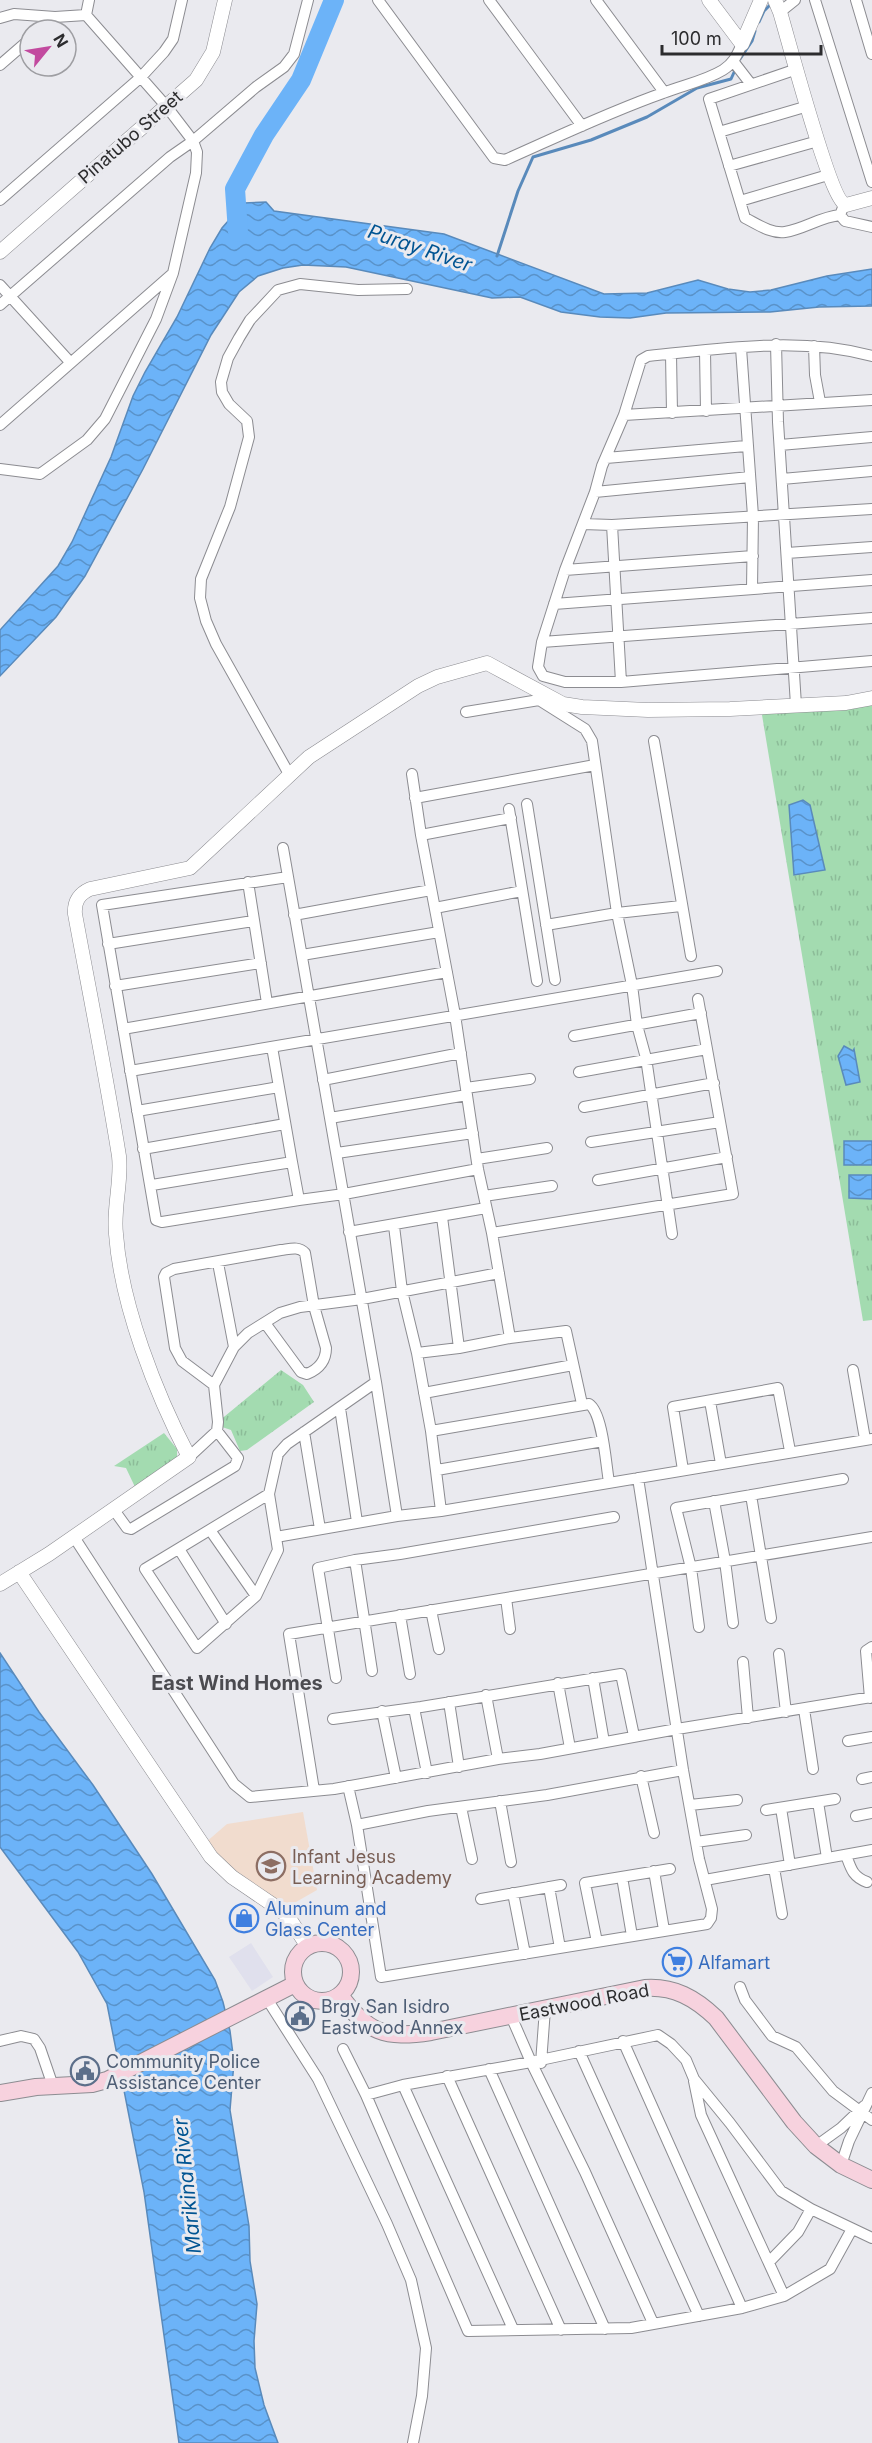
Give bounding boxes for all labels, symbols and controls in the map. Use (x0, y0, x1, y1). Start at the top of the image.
north arrow (18, 18, 78, 78)
scale bar (662, 18, 821, 56)
text: 100 m (671, 28, 722, 49)
text: N (49, 30, 73, 51)
street label: Pinatubo Street (74, 86, 186, 188)
water label: Puray River (365, 219, 476, 277)
district label: East Wind Homes (151, 1671, 323, 1695)
place label: Infant Jesus Learning Academy (292, 1846, 452, 1888)
school or university icon: Infant Jesus Learning Academy (255, 1850, 287, 1882)
place label: Aluminum and Glass Center (265, 1898, 386, 1940)
shop icon: Aluminum and Glass Center (228, 1902, 260, 1934)
supermarket icon: Alfamart (661, 1946, 693, 1978)
place label: Alfamart (698, 1952, 770, 1973)
street label: Eastwood Road (517, 1979, 651, 2025)
place label: Brgy San Isidro Eastwood Annex (321, 1996, 463, 2038)
public building icon: Brgy San Isidro Eastwood Annex (284, 2000, 316, 2032)
place label: Community Police Assistance Center (106, 2051, 261, 2093)
public building icon: Community Police Assistance Center (69, 2055, 101, 2087)
water label: Marikina River (168, 2117, 206, 2255)

